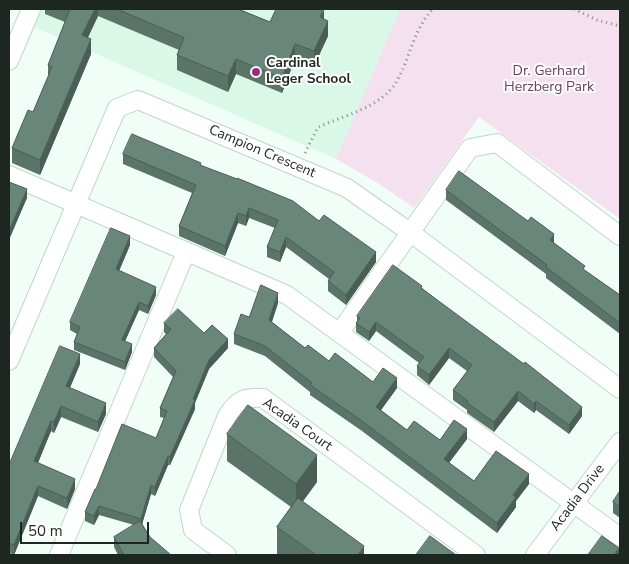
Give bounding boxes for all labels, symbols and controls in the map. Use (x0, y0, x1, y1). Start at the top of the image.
place label: Cardinal Leger School (266, 56, 351, 88)
park label: Dr. Gerhard Herzberg Park (504, 64, 594, 96)
marker: Cardinal Leger School (250, 66, 262, 78)
street label: Campion Crescent (206, 122, 318, 182)
street label: Acadia Court (259, 395, 335, 455)
street label: Acadia Drive (547, 461, 609, 535)
scale bar (22, 512, 151, 544)
text: 50 m (28, 521, 63, 541)

